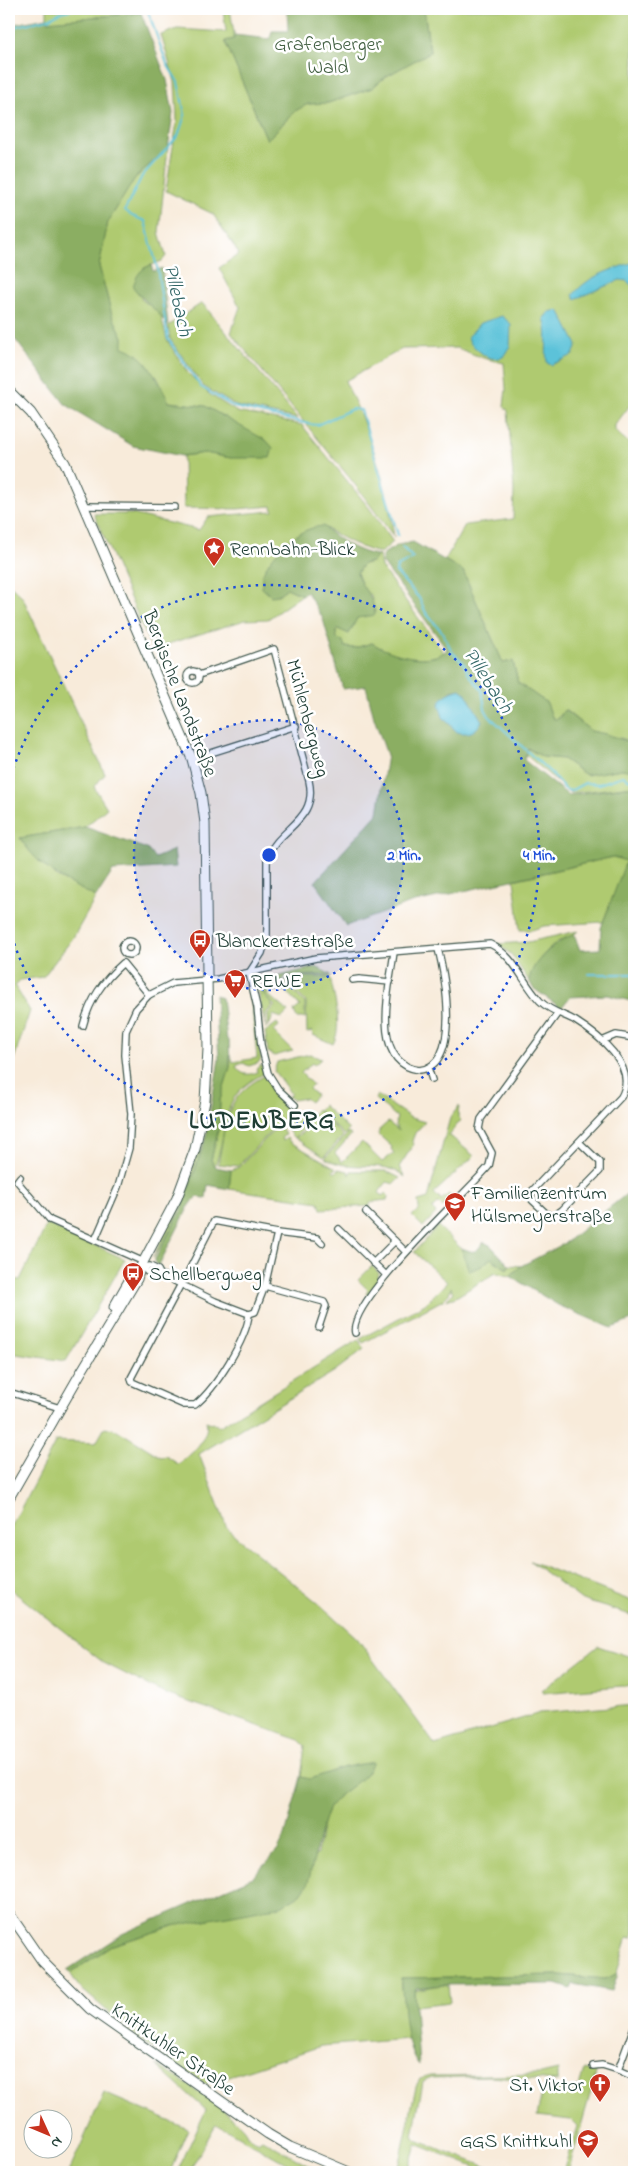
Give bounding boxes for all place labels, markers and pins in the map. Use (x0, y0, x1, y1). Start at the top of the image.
place icon: Rennbahn-Blick (202, 536, 226, 567)
place label: Rennbahn-Blick (230, 536, 355, 565)
centre of rings (260, 846, 278, 864)
bus stop icon: Blanckertzstraße (188, 928, 212, 959)
place label: Blanckertzstraße (215, 928, 354, 957)
supermarket icon: REWE (223, 968, 247, 999)
place label: REWE (251, 968, 302, 997)
place label: Familienzentrum Hülsmeyerstraße (470, 1180, 612, 1232)
school or university icon: Familienzentrum Hülsmeyerstraße (443, 1191, 467, 1222)
bus stop icon: Schellbergweg (121, 1261, 145, 1292)
place label: Schellbergweg (149, 1261, 262, 1291)
place label: St. Viktor (509, 2072, 585, 2101)
church icon: St. Viktor (588, 2072, 612, 2103)
place label: GGS Knittkuhl (460, 2128, 572, 2157)
school or university icon: GGS Knittkuhl (576, 2128, 600, 2159)

